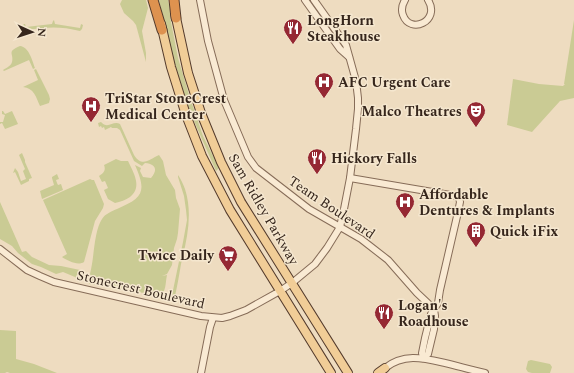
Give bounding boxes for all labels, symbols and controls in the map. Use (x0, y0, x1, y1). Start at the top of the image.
place label: LongHorn Steakhouse (307, 10, 381, 47)
north arrow (12, 12, 52, 52)
restaurant icon: LongHorn Steakhouse (282, 17, 304, 45)
text: N (33, 28, 50, 37)
hospital icon: AFC Urgent Care (313, 71, 335, 99)
place label: AFC Urgent Care (338, 72, 451, 93)
place label: TriStar StoneCrest Medical Center (105, 88, 227, 125)
hospital icon: TriStar StoneCrest Medical Center (80, 95, 102, 123)
theatre icon: Malco Theatres (465, 100, 487, 128)
place label: Malco Theatres (361, 101, 462, 122)
restaurant icon: Hickory Falls (306, 147, 328, 175)
place label: Hickory Falls (331, 148, 417, 169)
street label: Sam Ridley Parkway (223, 150, 305, 270)
street label: Team Boulevard (284, 171, 379, 244)
place label: Affordable Dentures & Implants (419, 184, 555, 221)
hospital icon: Affordable Dentures & Implants (394, 191, 416, 219)
building icon: Quick iFix (465, 220, 487, 248)
place label: Quick iFix (490, 221, 559, 242)
supermarket icon: Twice Daily (217, 244, 239, 272)
place label: Twice Daily (138, 245, 215, 266)
street label: Stonecrest Boulevard (75, 265, 207, 314)
place label: Logan's Roadhouse (398, 295, 469, 332)
restaurant icon: Logan's Roadhouse (373, 302, 395, 330)

